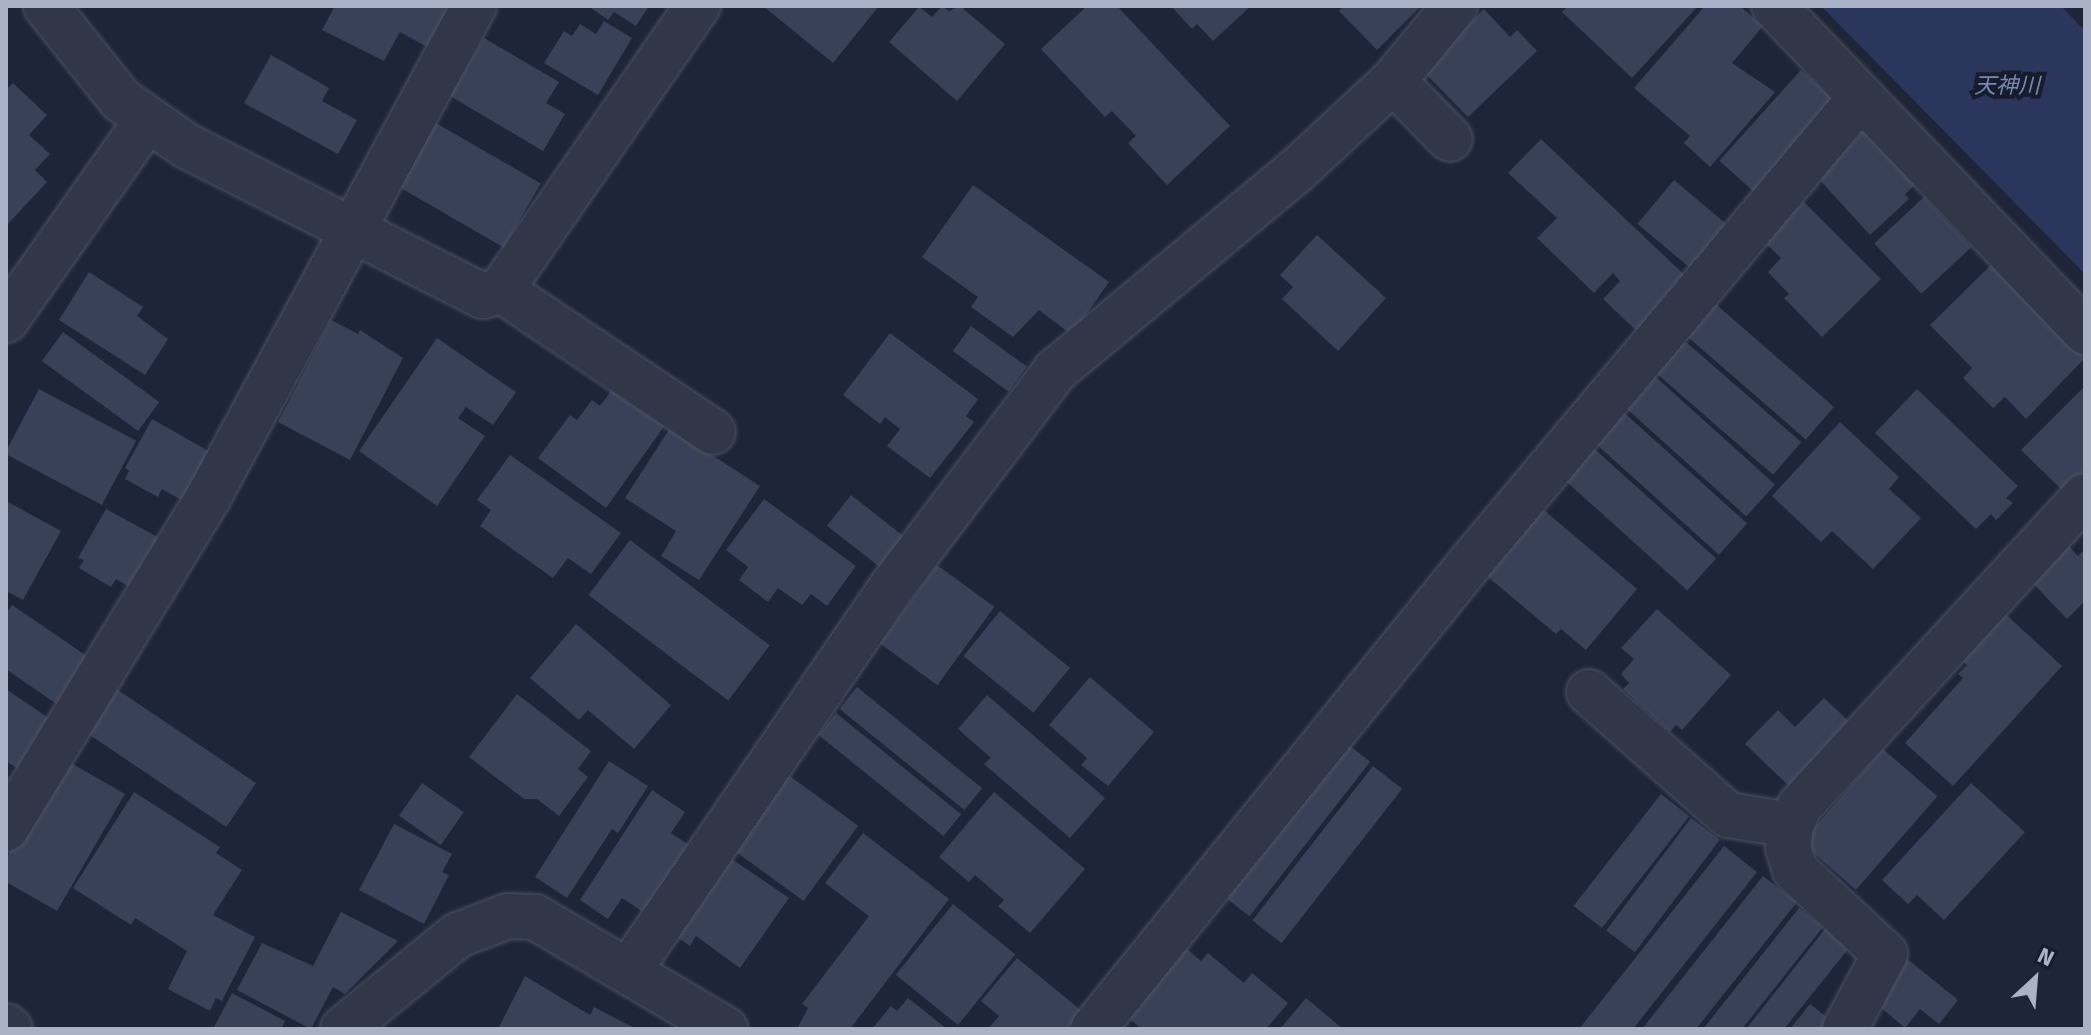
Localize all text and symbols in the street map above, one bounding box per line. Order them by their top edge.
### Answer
water label: 天神川 [1974,73,2040,99]
north arrow [1995,939,2075,1019]
text: N [2033,942,2058,972]

